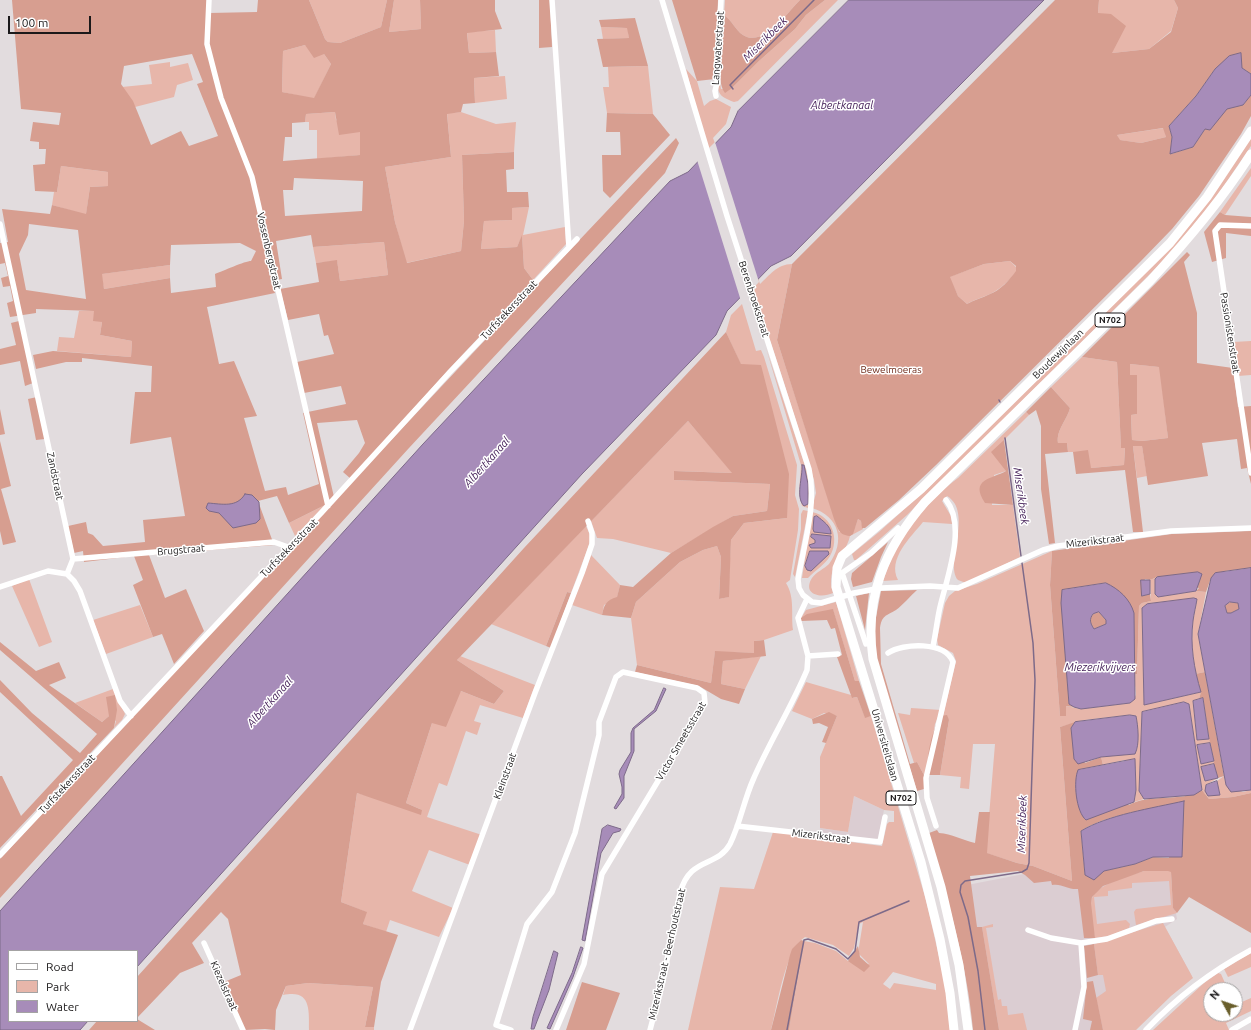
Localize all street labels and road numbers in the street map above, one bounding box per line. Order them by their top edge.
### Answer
street label: Langwaterstraat [709,11,727,85]
street label: Vossenbergstraat [254,211,284,291]
street label: Berenbroekstraat [736,259,772,339]
street label: Turfstekersstraat [478,278,540,342]
street label: Passionistenstraat [1218,292,1242,374]
road number: N702 [1095,313,1125,327]
street label: Boudewijnlaan [1030,327,1086,381]
street label: Zandstraat [44,451,66,501]
street label: Turfstekersstraat [258,516,320,580]
street label: Mizerikstraat [1065,531,1125,551]
street label: Brugstraat [157,542,205,558]
street label: Victor Smeetsstraat [654,699,708,783]
street label: Universiteitslaan [869,707,901,783]
street label: Kleinstraat [491,751,519,801]
street label: Turfstekersstraat [36,752,98,816]
road number: N702 [886,791,916,805]
street label: Mizerikstraat [791,826,851,846]
street label: Mizerikstraat - Beerhoutstraat [646,887,688,1021]
street label: Kiezelstraat [208,959,240,1013]

